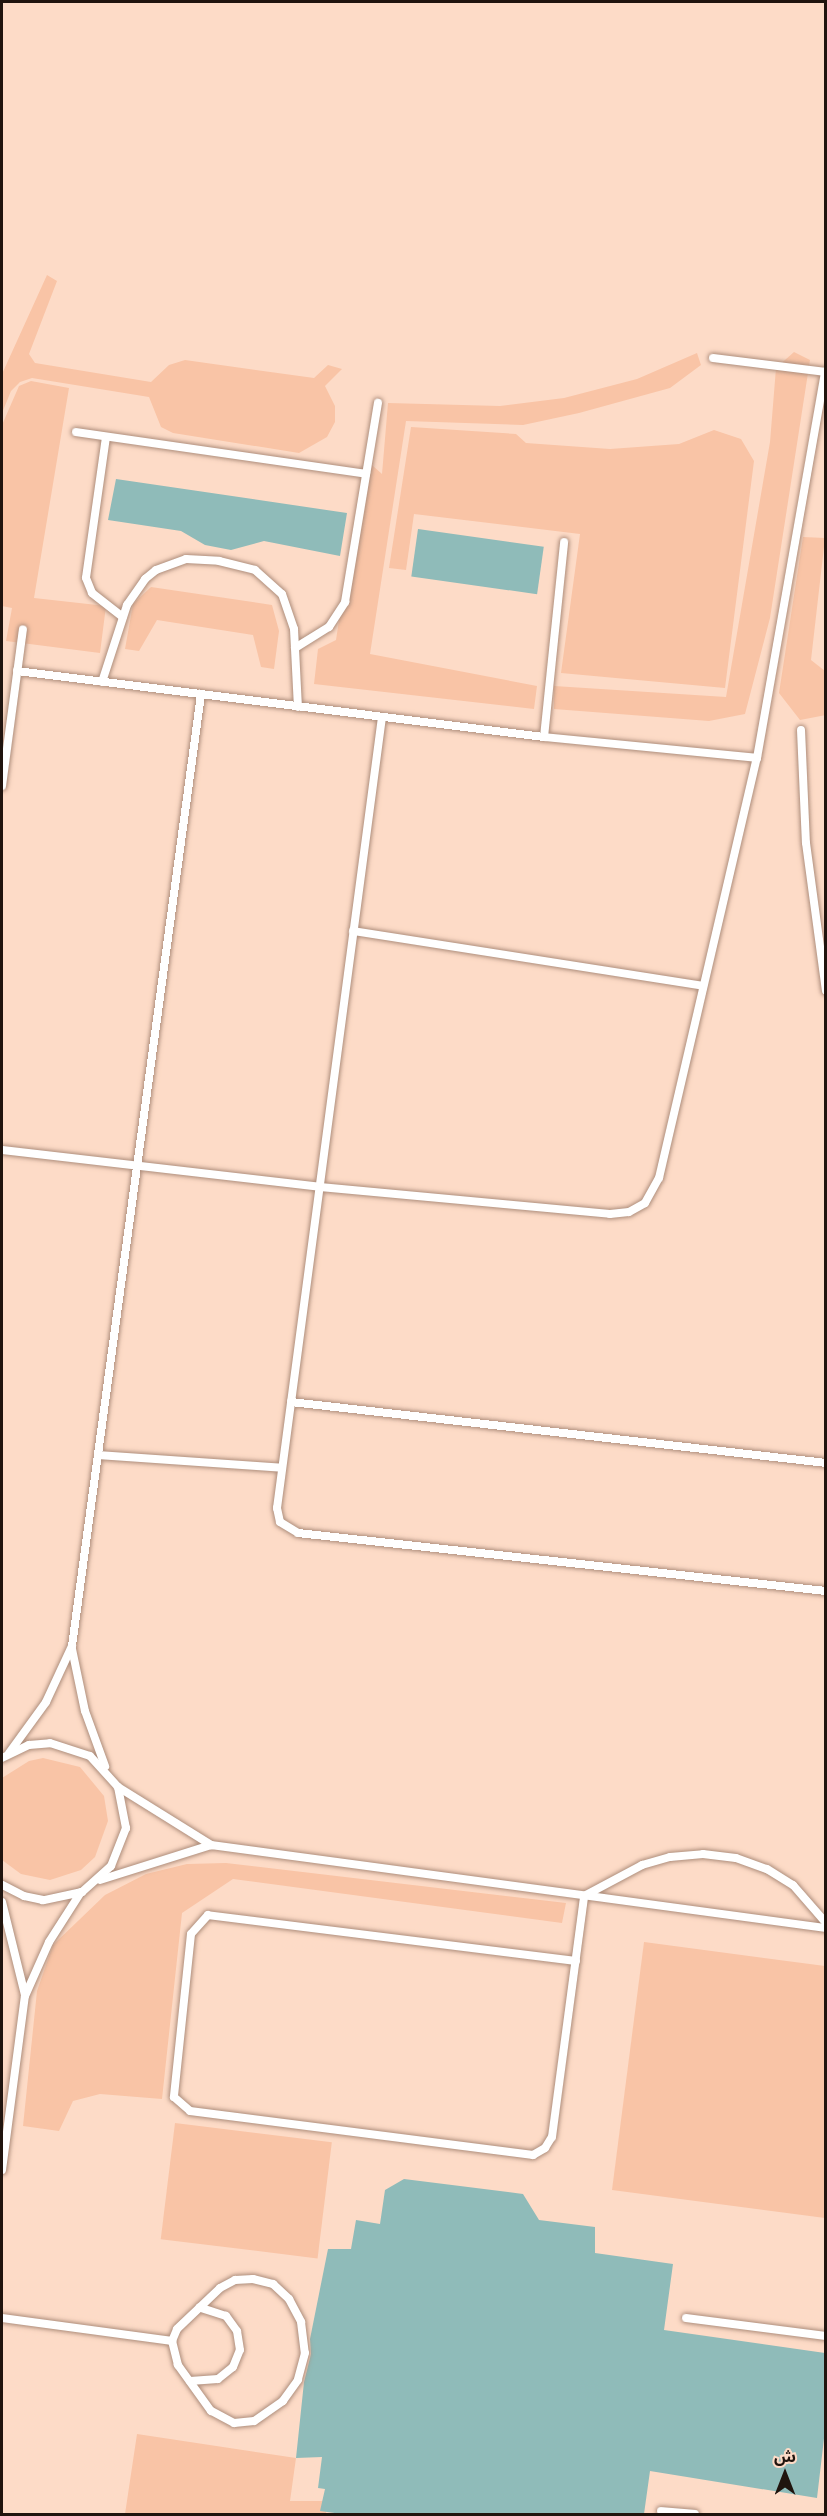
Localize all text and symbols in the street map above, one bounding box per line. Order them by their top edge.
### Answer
north arrow [755,2444,815,2504]
text: ش [774,2444,796,2468]

